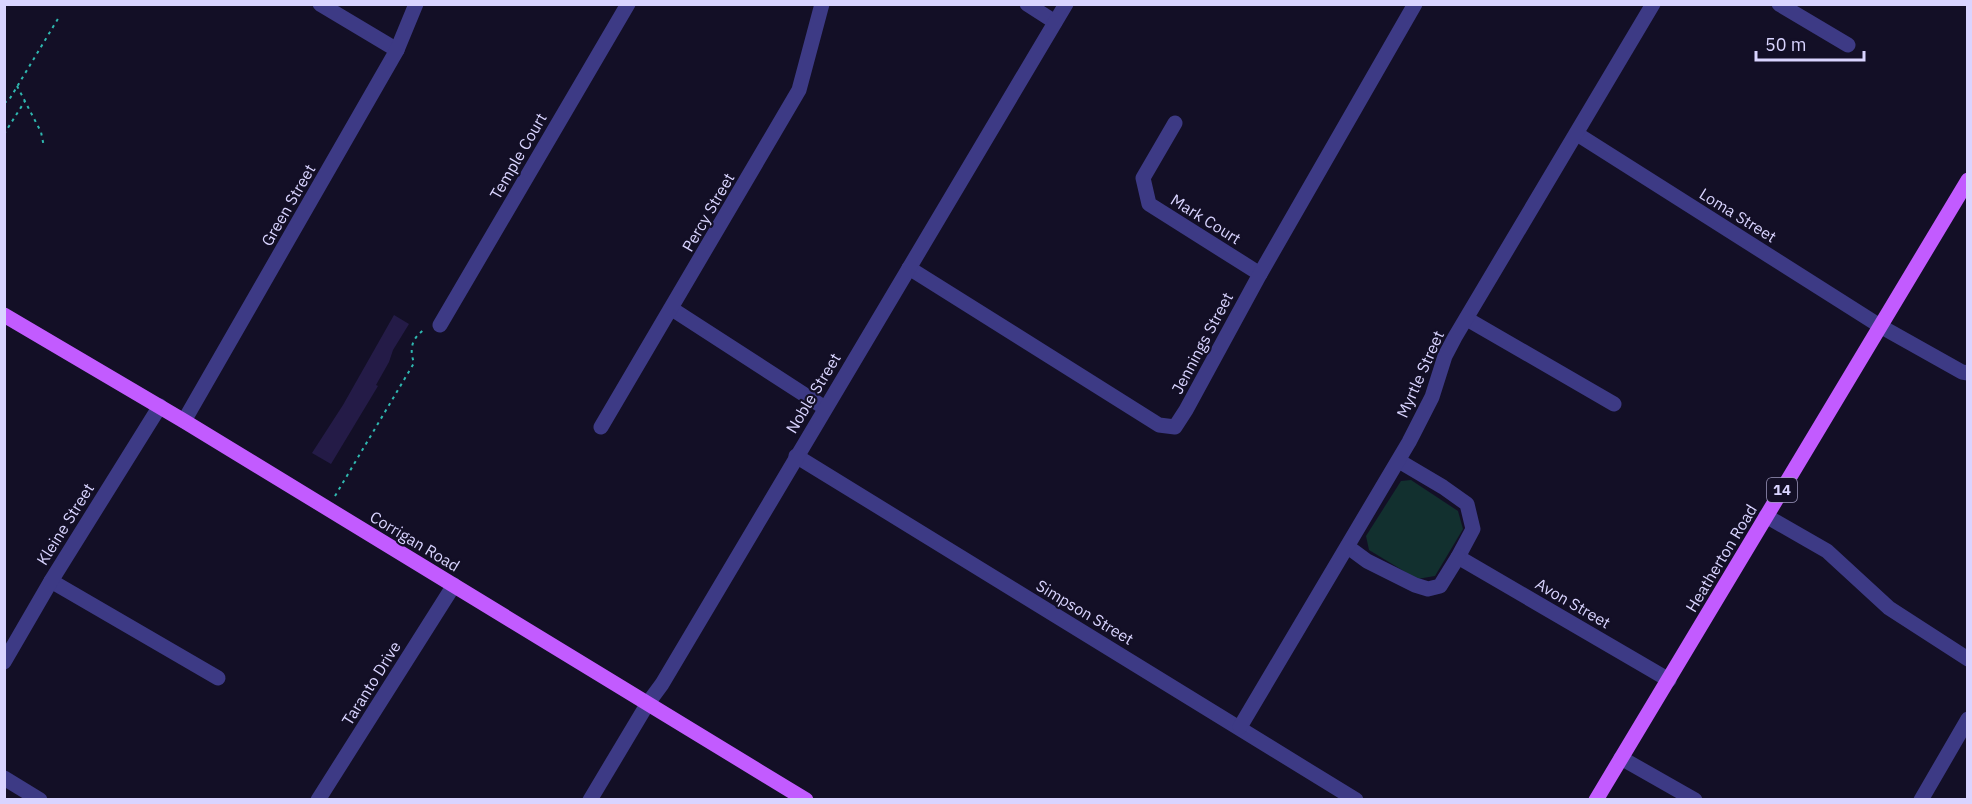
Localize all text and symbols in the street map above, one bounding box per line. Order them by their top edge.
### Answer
scale bar [1756,24,1864,62]
text: 50 m [1765,33,1807,56]
street label: Temple Court [485,109,551,203]
street label: Green Street [257,160,319,250]
street label: Percy Street [677,169,739,255]
street label: Loma Street [1696,183,1780,247]
street label: Mark Court [1167,190,1245,248]
street label: Jennings Street [1167,289,1237,397]
street label: Myrtle Street [1392,327,1448,421]
street label: Noble Street [781,349,845,437]
road number: 14 [1767,478,1797,502]
street label: Kleine Street [32,479,98,569]
street label: Heatherton Road [1681,500,1761,616]
street label: Corrigan Road [366,506,464,576]
street label: Avon Street [1532,573,1614,633]
street label: Simpson Street [1033,575,1137,649]
street label: Taranto Drive [337,637,405,729]

